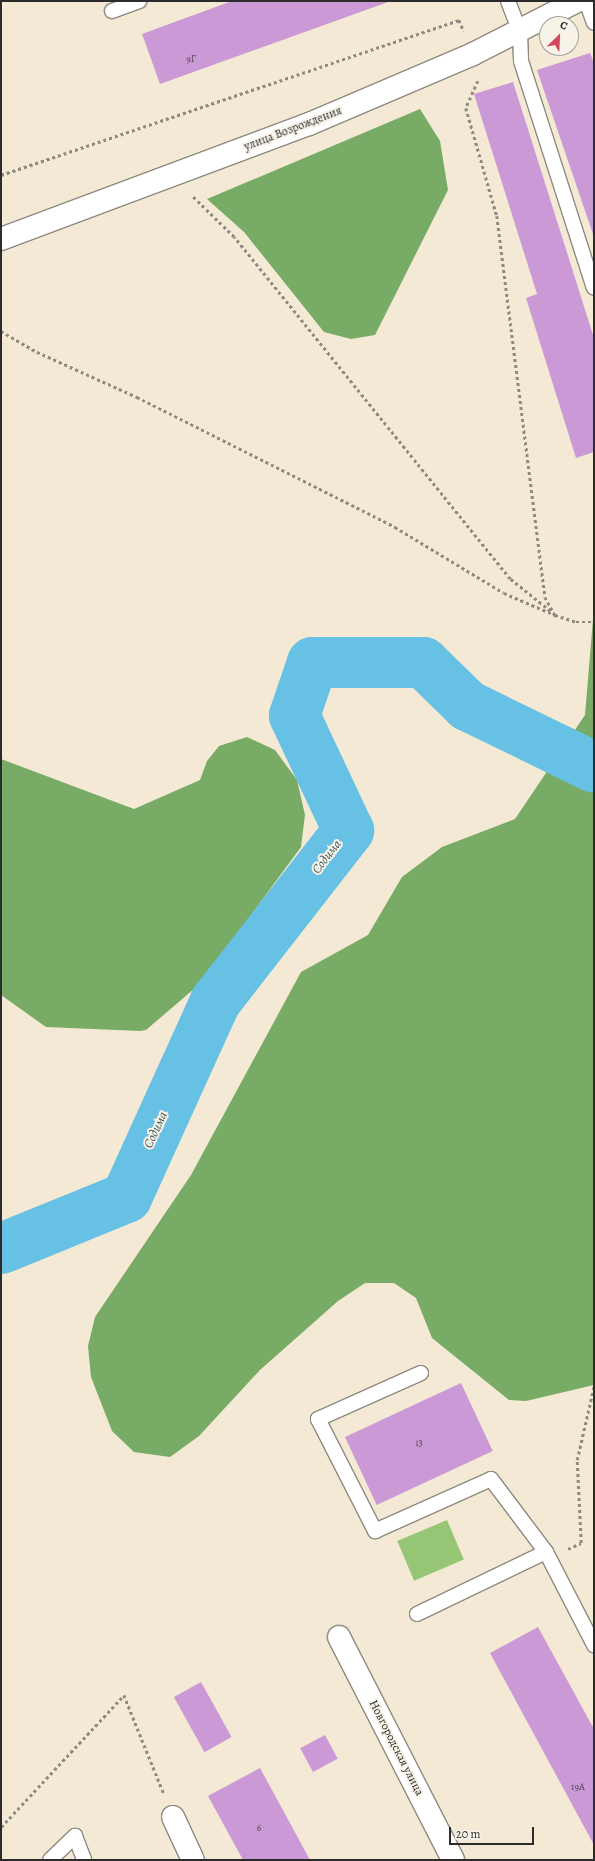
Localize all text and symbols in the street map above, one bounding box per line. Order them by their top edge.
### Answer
north arrow [539,16,579,56]
text: С [558,17,570,34]
house number: 9Г [186,53,196,65]
street label: улица Возрождения [242,104,344,154]
water label: Содима [309,837,345,877]
water label: Содима [141,1109,171,1151]
house number: 13 [415,1437,423,1449]
street label: Новгородская улица [366,1698,426,1798]
house number: 19А [571,1781,585,1793]
scale bar [451,1819,536,1845]
house number: 6 [257,1822,261,1834]
text: 20 m [456,1826,480,1842]

